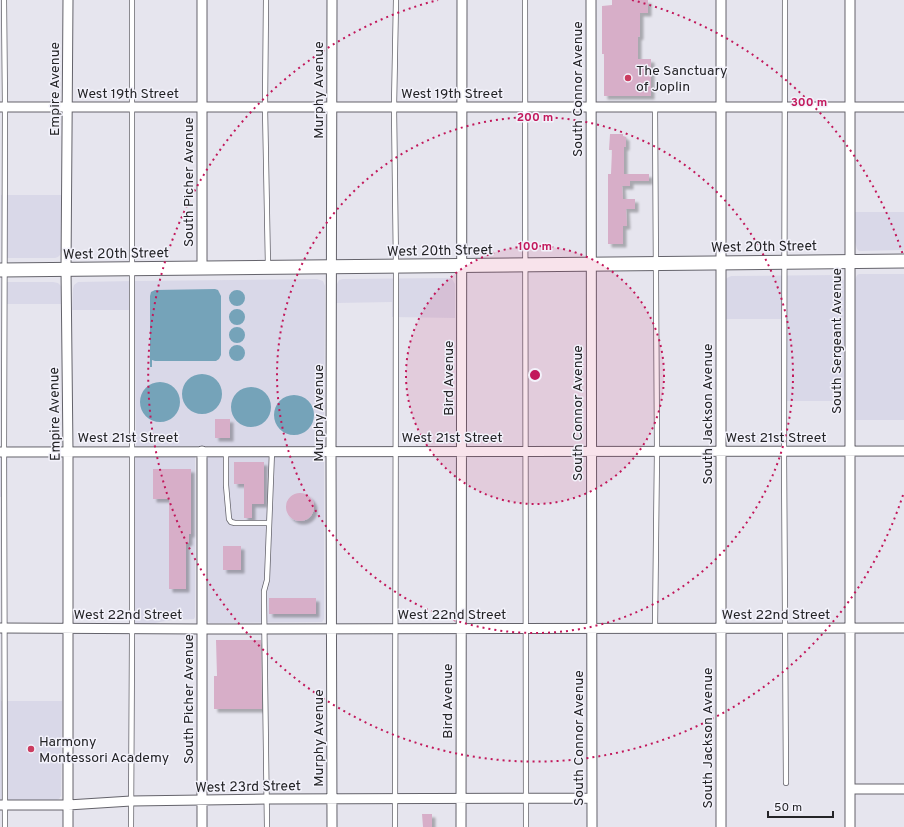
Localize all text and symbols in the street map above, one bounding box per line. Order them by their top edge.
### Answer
street label: South Connor Avenue [570,21,587,157]
street label: Murphy Avenue [311,41,328,139]
street label: Empire Avenue [47,42,64,136]
place label: The Sanctuary of Joplin [636,63,727,96]
marker: The Sanctuary of Joplin [623,73,633,83]
street label: West 19th Street [77,86,179,103]
street label: West 19th Street [401,86,503,103]
text: 300 m [791,95,827,111]
text: 200 m [517,110,553,126]
street label: South Picher Avenue [181,117,198,247]
street label: West 20th Street [711,238,817,257]
text: 100 m [518,239,552,255]
street label: West 20th Street [387,242,493,261]
street label: West 20th Street [63,245,169,264]
street label: South Sergeant Avenue [829,268,846,414]
street label: Bird Avenue [441,340,458,416]
street label: South Jackson Avenue [700,344,717,484]
street label: South Connor Avenue [570,345,587,481]
street label: Murphy Avenue [311,364,328,462]
street label: Empire Avenue [46,367,65,461]
centre of rings [528,368,542,382]
street label: West 21st Street [78,430,178,447]
street label: West 21st Street [402,430,502,447]
street label: West 21st Street [726,430,826,447]
street label: West 22nd Street [74,607,182,624]
street label: West 22nd Street [398,607,506,624]
street label: West 22nd Street [722,607,830,624]
street label: South Picher Avenue [181,634,198,764]
street label: Bird Avenue [440,663,457,739]
street label: South Jackson Avenue [700,668,717,808]
street label: South Connor Avenue [571,670,588,806]
street label: Murphy Avenue [311,689,328,787]
place label: Harmony Montessori Academy [39,734,169,767]
marker: Harmony Montessori Academy [26,744,36,754]
street label: West 23rd Street [195,778,301,797]
scale bar [768,793,833,819]
text: 50 m [774,800,802,816]

